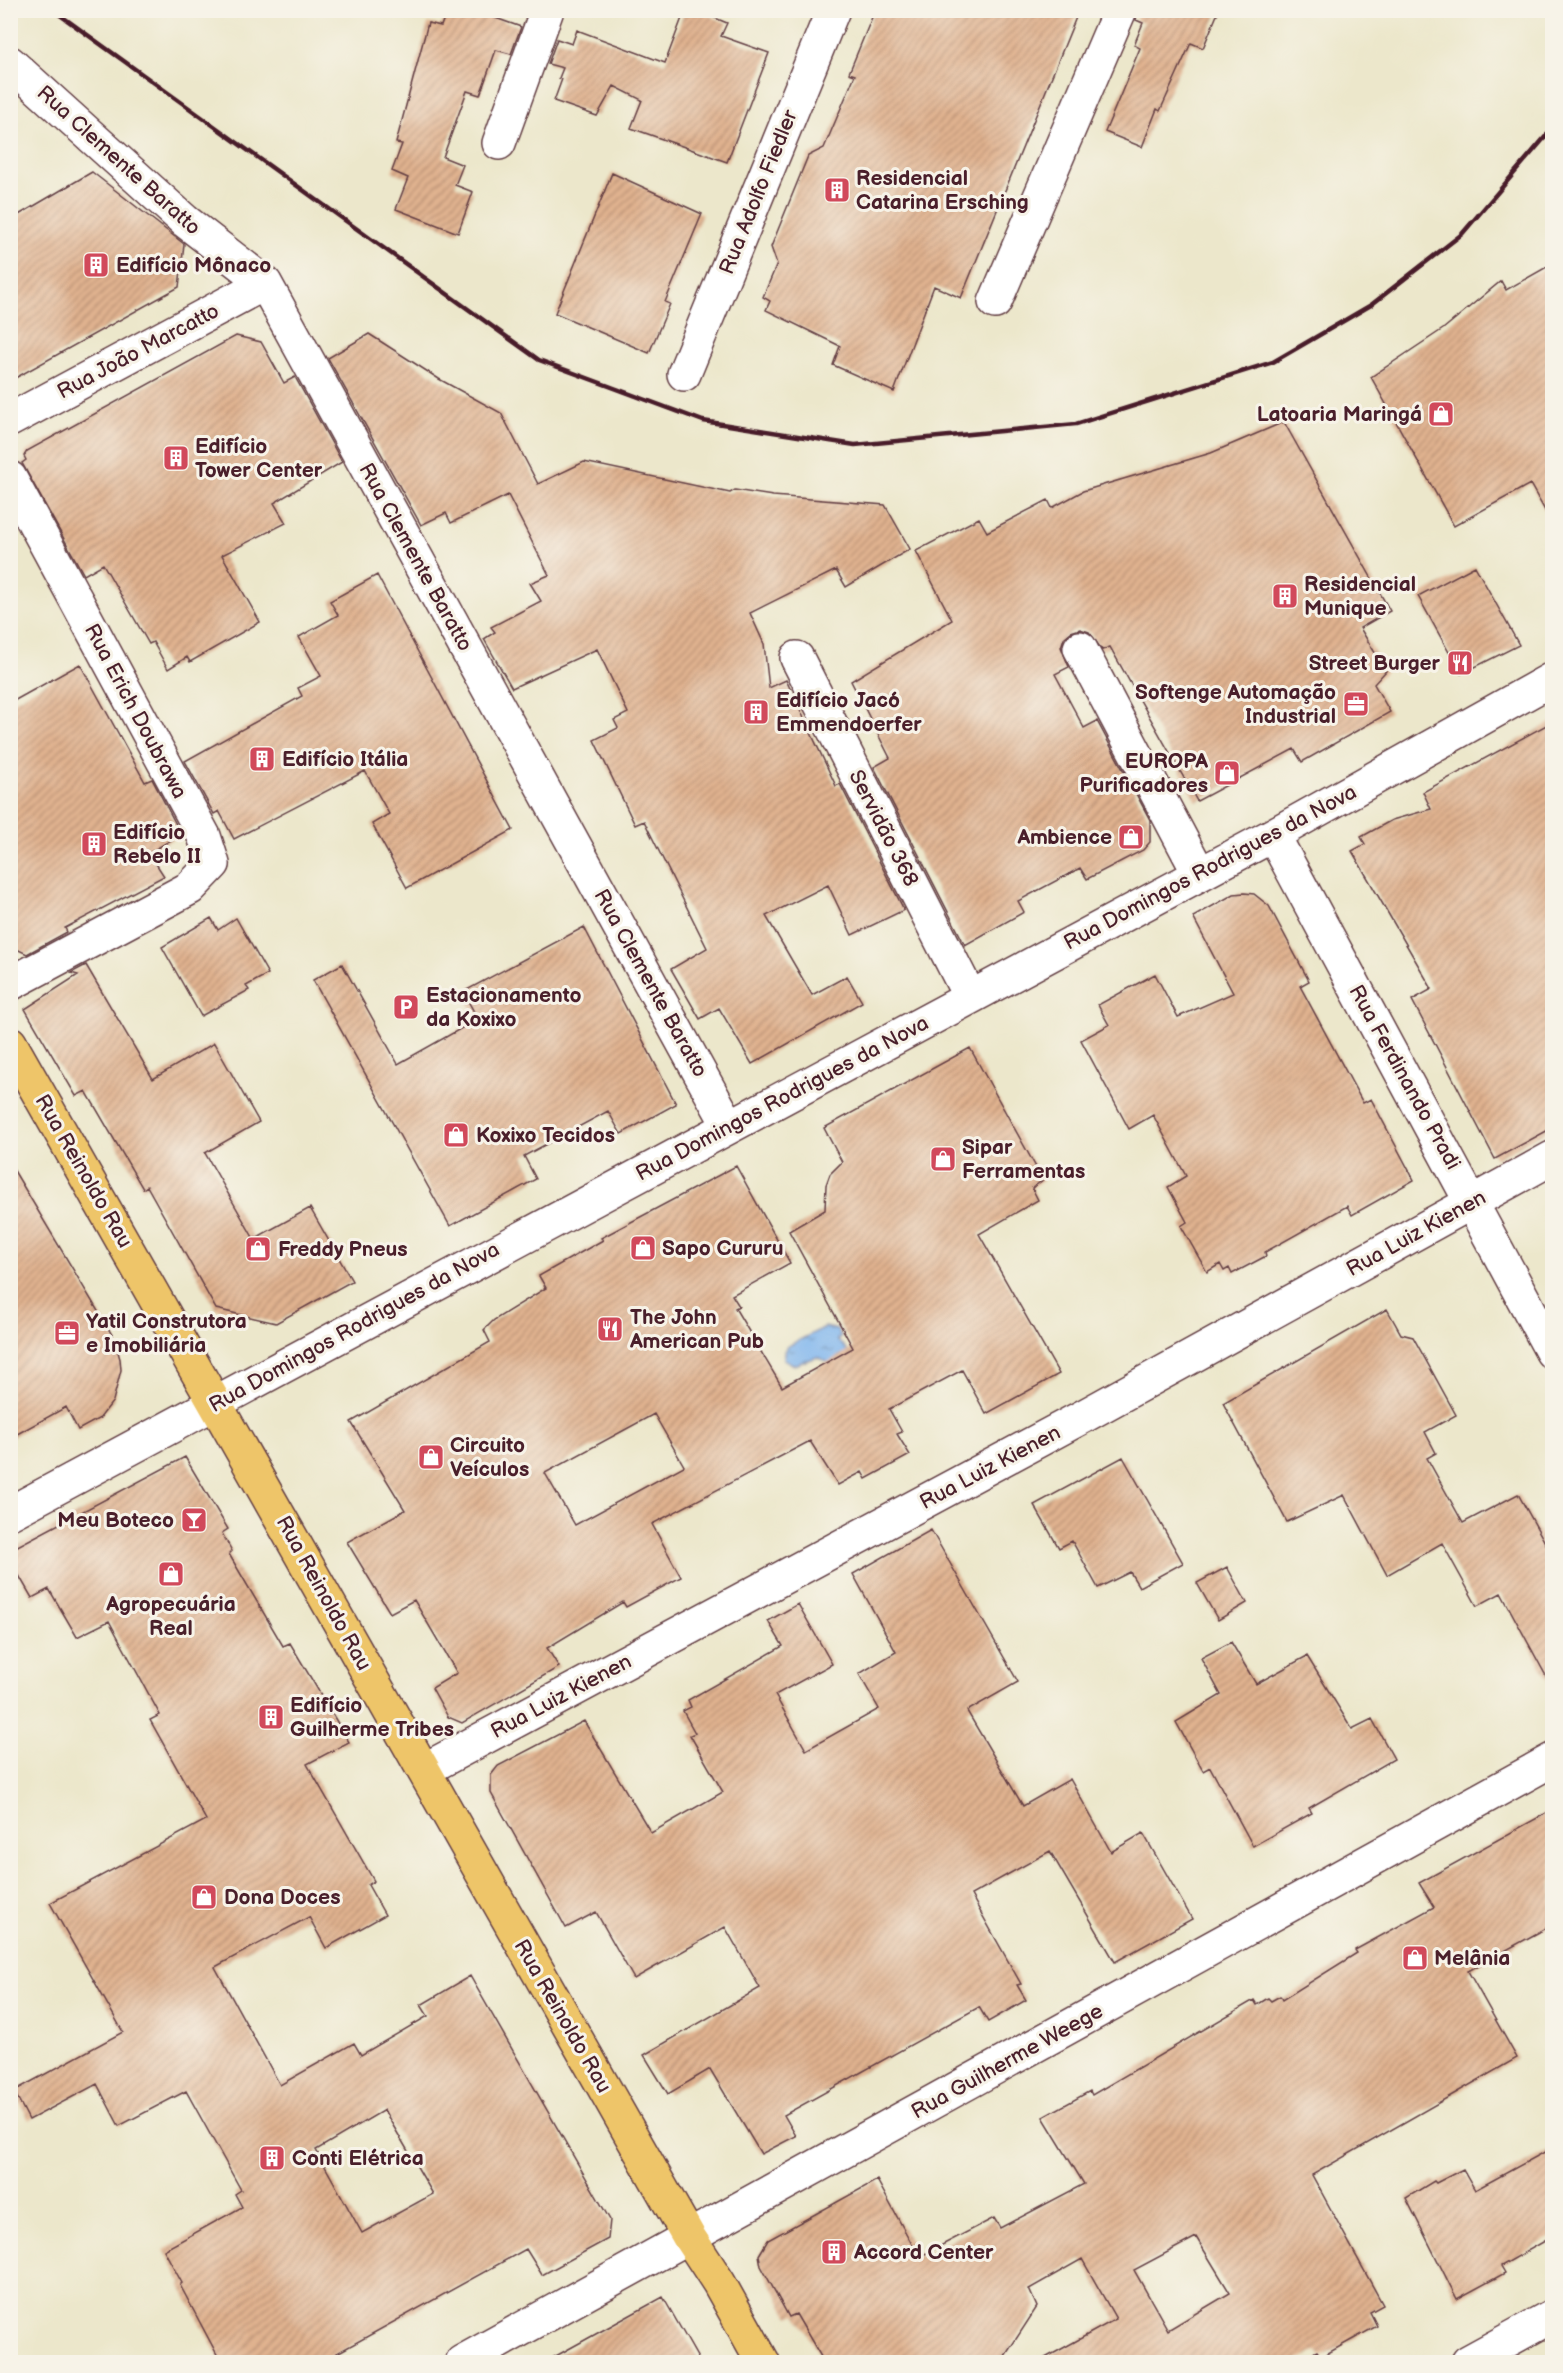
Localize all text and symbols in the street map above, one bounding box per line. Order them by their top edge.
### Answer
street label: Rua Clemente Baratto [32,80,206,240]
street label: Rua Adolfo Fiedler [714,106,803,278]
place label: Residencial Catarina Ersching [856,166,1029,215]
building icon: Residencial Catarina Ersching [822,175,852,205]
building icon: Edifício Mônaco [81,250,111,280]
place label: Edifício Mônaco [116,253,271,278]
street label: Rua João Marcatto [53,298,223,405]
shop icon: Latoaria Maringá [1426,399,1456,429]
place label: Latoaria Maringá [1257,402,1422,427]
place label: Edifício Tower Center [195,434,323,483]
building icon: Edifício Tower Center [161,443,191,473]
street label: Rua Clemente Baratto [353,459,478,656]
place label: Residencial Munique [1304,572,1416,621]
building icon: Residencial Munique [1270,581,1300,611]
street label: Rua Erich Doubrawa [79,620,192,803]
restaurant icon: Street Burger [1445,648,1475,678]
place label: Street Burger [1309,651,1441,676]
place label: Softenge Automação Industrial [1135,680,1336,729]
place label: Edifício Jacó Emmendoerfer [776,688,922,737]
office icon: Softenge Automação Industrial [1341,689,1371,719]
building icon: Edifício Jacó Emmendoerfer [741,697,771,727]
building icon: Edifício Itália [247,744,277,774]
place label: Edifício Itália [282,747,408,772]
place label: EUROPA Purificadores [1079,749,1208,798]
shop icon: EUROPA Purificadores [1212,758,1242,788]
street label: Servidão 368 [844,766,924,891]
street label: Rua Domingos Rodrigues da Nova [1060,779,1361,955]
place label: Edifício Rebelo II [113,820,201,869]
shop icon: Ambience [1116,822,1146,852]
place label: Ambience [1016,825,1112,850]
building icon: Edifício Rebelo II [79,829,109,859]
street label: Rua Clemente Baratto [588,885,713,1082]
street label: Rua Ferdinando Pradi [1343,981,1466,1174]
place label: Estacionamento da Koxixo [426,983,582,1032]
parking icon: Estacionamento da Koxixo [391,992,421,1022]
street label: Rua Domingos Rodrigues da Nova [632,1010,933,1186]
street label: Rua Reinoldo Rau [30,1090,138,1252]
shop icon: Koxixo Tecidos [441,1120,471,1150]
place label: Koxixo Tecidos [476,1123,615,1148]
place label: Sipar Ferramentas [962,1135,1085,1184]
shop icon: Sipar Ferramentas [928,1144,958,1174]
street label: Rua Luiz Kienen [1342,1185,1490,1282]
shop icon: Sapo Cururu [628,1233,658,1263]
shop icon: Freddy Pneus [243,1234,273,1264]
place label: Sapo Cururu [662,1236,784,1261]
street label: Rua Domingos Rodrigues da Nova [205,1237,504,1418]
place label: Freddy Pneus [278,1237,408,1262]
place label: The John American Pub [629,1305,764,1354]
place label: Yatil Construtora e Imobiliária [86,1309,247,1358]
restaurant icon: The John American Pub [595,1314,625,1344]
office icon: Yatil Construtora e Imobiliária [52,1318,82,1348]
street label: Rua Luiz Kienen [916,1420,1065,1515]
place label: Circuito Veículos [450,1433,529,1482]
shop icon: Circuito Veículos [416,1442,446,1472]
bar icon: Meu Boteco [179,1505,209,1535]
place label: Meu Boteco [57,1508,174,1533]
street label: Rua Reinoldo Rau [271,1512,376,1675]
shop icon: Agropecuária Real [156,1559,186,1589]
place label: Agropecuária Real [105,1592,236,1641]
street label: Rua Luiz Kienen [487,1649,636,1744]
place label: Edifício Guilherme Tribes [290,1693,454,1742]
building icon: Edifício Guilherme Tribes [256,1702,286,1732]
shop icon: Dona Doces [189,1882,219,1912]
place label: Dona Doces [224,1885,341,1910]
street label: Rua Reinoldo Rau [509,1935,617,2097]
shop icon: Melânia [1400,1943,1430,1973]
place label: Melânia [1434,1946,1510,1971]
street label: Rua Guilherme Weege [907,1998,1107,2124]
building icon: Conti Elétrica [257,2143,287,2173]
place label: Conti Elétrica [292,2146,424,2171]
building icon: Accord Center [819,2237,849,2267]
place label: Accord Center [853,2240,994,2265]

